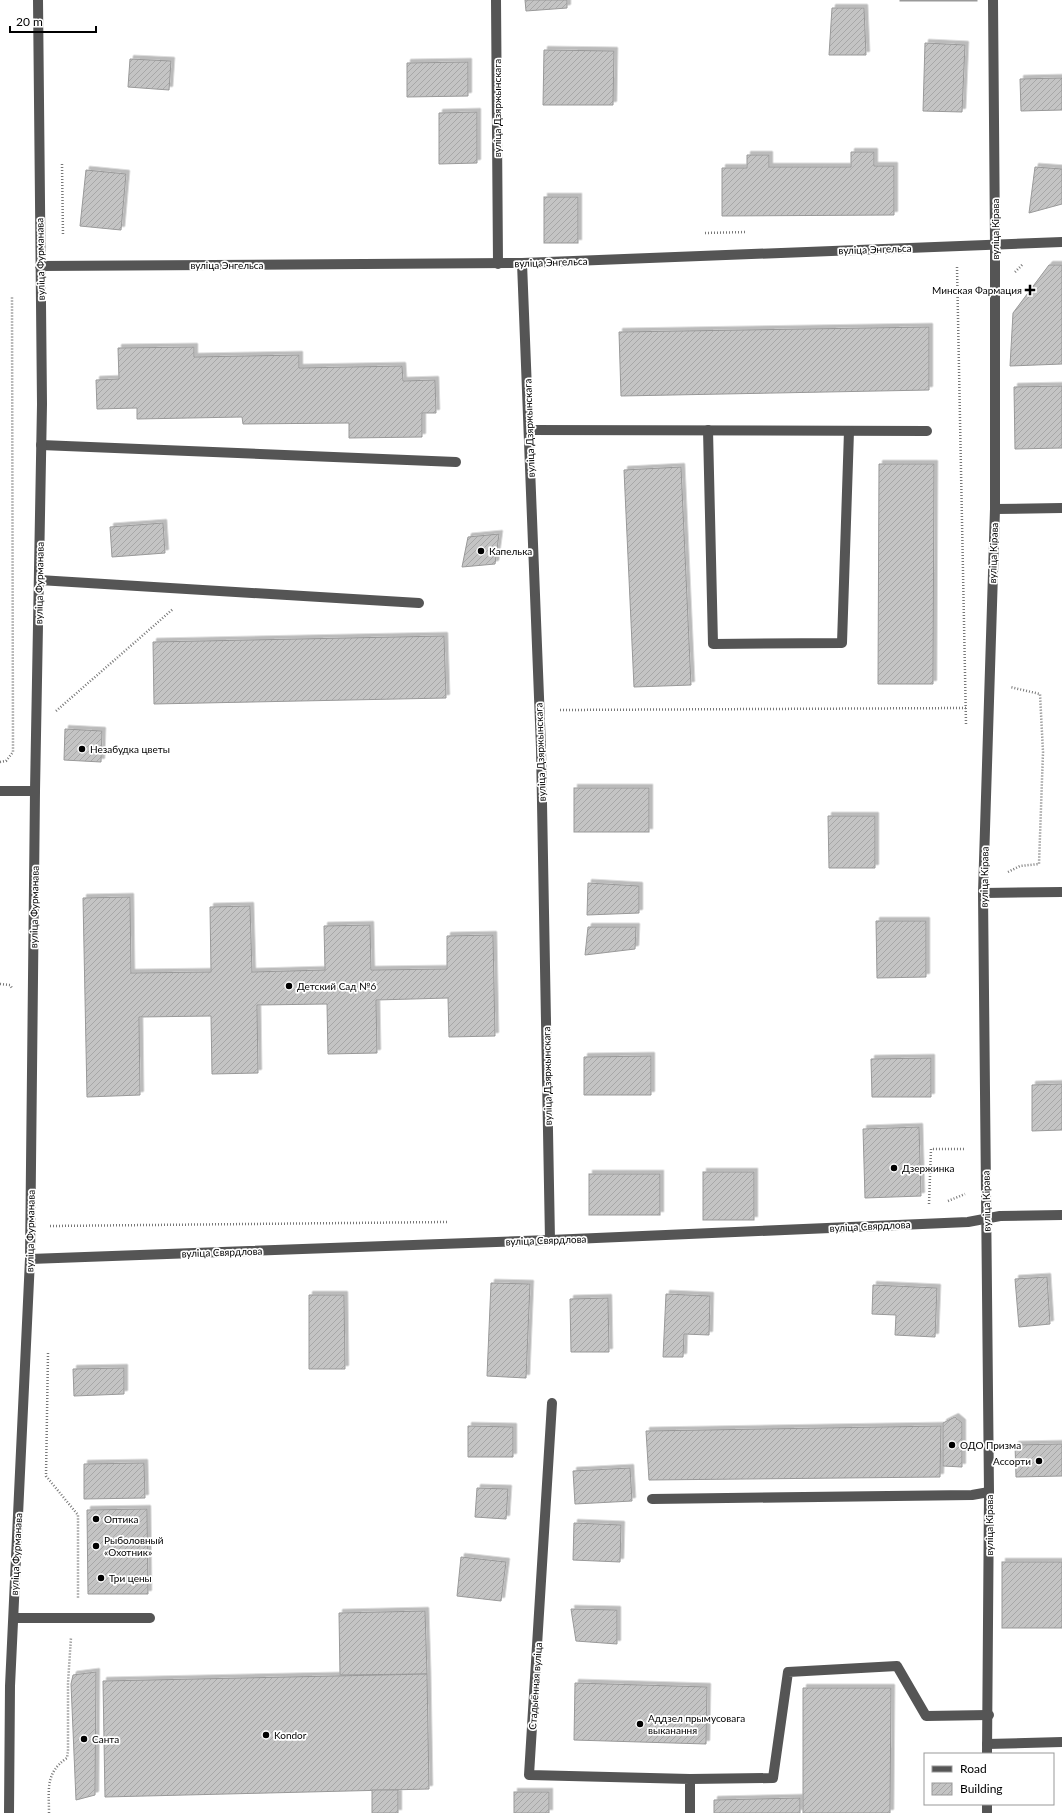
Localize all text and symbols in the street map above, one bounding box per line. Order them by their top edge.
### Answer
scale bar [10,8,96,34]
text: 20 m [16,14,43,29]
street label: вуліца Дзяржынскага [491,59,503,157]
street label: вуліца Кірава [989,199,1001,259]
street label: вуліца Фурманава [33,218,47,300]
street label: вуліца Энгельса [838,242,912,256]
street label: вуліца Энгельса [514,255,588,269]
street label: вуліца Энгельса [190,259,264,271]
place label: Минская Фармация [932,284,1022,296]
marker: Минская Фармация [1025,285,1035,295]
street label: вуліца Дзяржынскага [521,378,537,478]
street label: вуліца Кірава [986,522,1000,584]
street label: вуліца Фурманава [32,542,46,624]
place label: Капелька [489,545,532,557]
marker: Капелька [476,546,486,556]
street label: вуліца Дзяржынскага [532,702,548,802]
place label: Незабудка цветы [90,743,170,755]
marker: Незабудка цветы [77,744,87,754]
street label: вуліца Кірава [977,846,991,908]
street label: вуліца Фурманава [27,866,41,948]
place label: Детский Сад №6 [297,980,377,992]
marker: Детский Сад №6 [284,981,294,991]
street label: вуліца Дзяржынскага [540,1027,554,1125]
place label: Дзержинка [902,1162,954,1174]
marker: Дзержинка [889,1163,899,1173]
street label: вуліца Кірава [979,1170,993,1232]
street label: вуліца Фурманава [23,1190,37,1272]
street label: вуліца Свярдлова [829,1218,911,1234]
street label: вуліца Свярдлова [505,1233,587,1247]
street label: вуліца Свярдлова [181,1245,263,1259]
place label: ОДО Призма [960,1439,1021,1451]
marker: ОДО Призма [947,1440,957,1450]
place label: Ассорти [993,1455,1031,1467]
marker: Ассорти [1034,1456,1044,1466]
street label: вуліца Кірава [983,1495,995,1555]
street label: вуліца Фурманава [8,1512,24,1596]
place label: Оптика [104,1513,139,1525]
marker: Оптика [91,1514,101,1524]
place label: Рыболовный «Охотник» [104,1534,164,1558]
marker: Рыболовный «Охотник» [91,1541,101,1551]
place label: Три цены [109,1572,152,1584]
marker: Три цены [96,1573,106,1583]
street label: Стадыённая вуліца [526,1642,544,1730]
place label: Аддзел прымусовага выканання [648,1712,745,1736]
marker: Аддзел прымусовага выканання [635,1719,645,1729]
place label: Kondor [274,1729,307,1741]
marker: Kondor [261,1730,271,1740]
place label: Санта [92,1733,119,1745]
marker: Санта [79,1734,89,1744]
legend [924,1753,1054,1805]
text: Road [960,1761,987,1776]
text: Building [960,1781,1003,1796]

